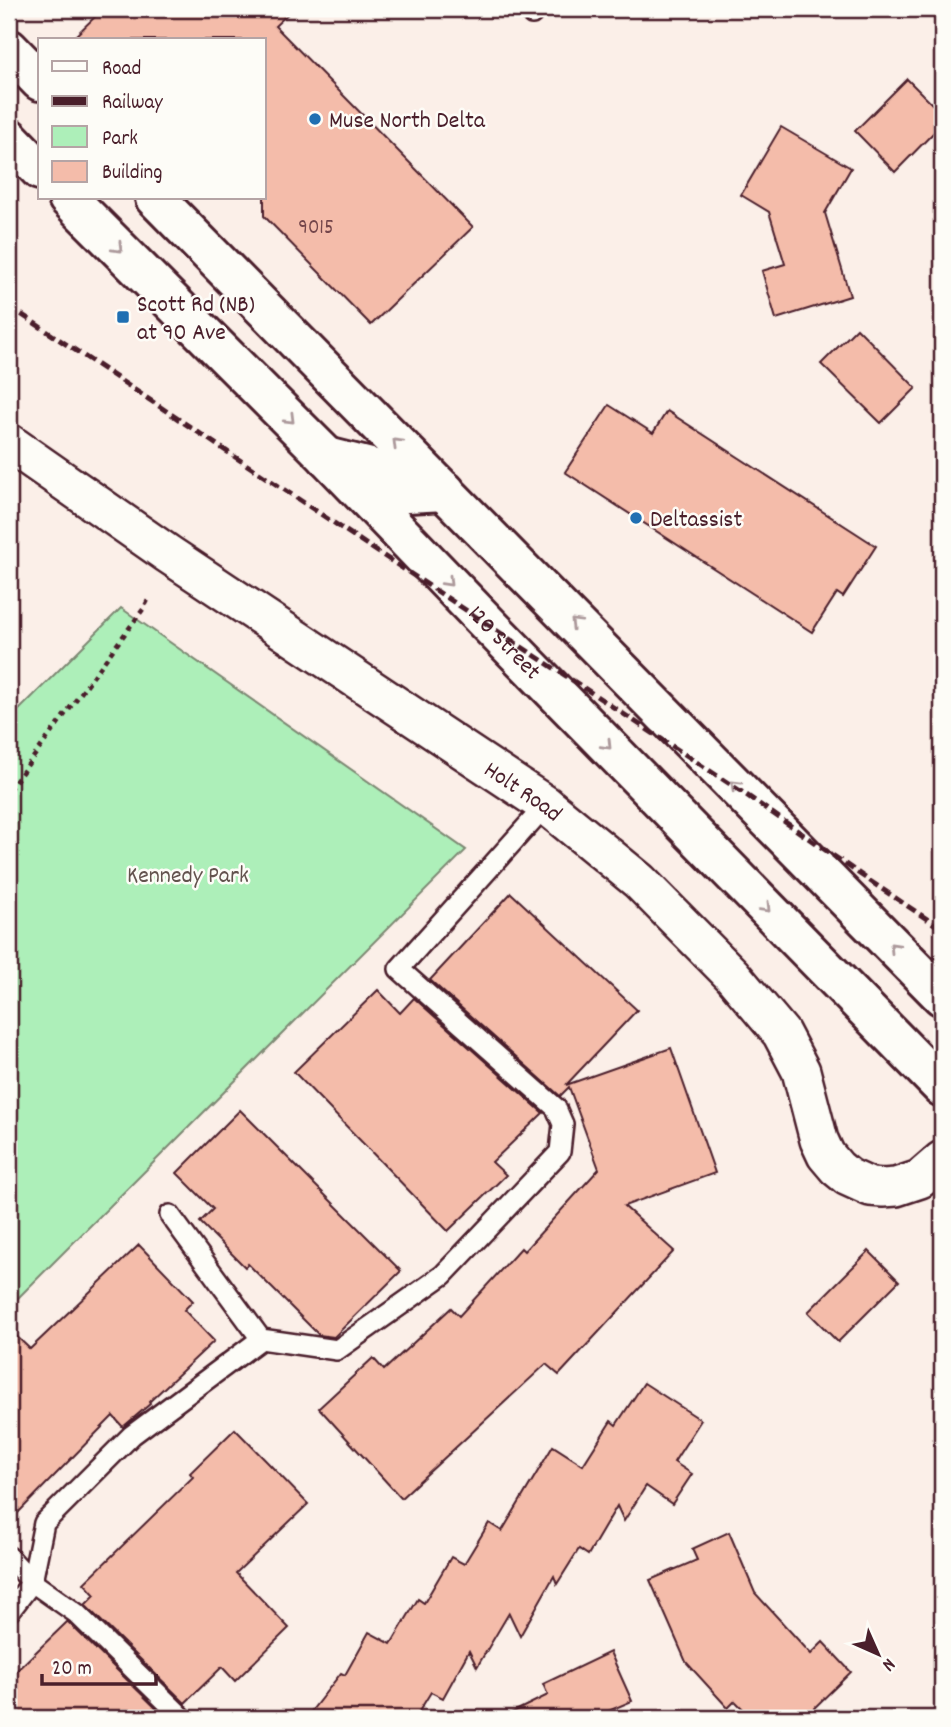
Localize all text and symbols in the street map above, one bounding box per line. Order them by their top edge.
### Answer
legend [38,38,266,200]
text: Road [102,55,141,85]
text: Railway [102,89,163,119]
place label: Muse North Delta [329,105,486,139]
marker: Muse North Delta [307,111,323,127]
text: Park [102,125,138,155]
text: Building [102,159,162,189]
house number: 9015 [298,214,334,244]
one-way arrow [110,239,123,252]
place label: Scott Rd (NB) at 90 Ave [137,289,255,351]
marker: Scott Rd (NB) at 90 Ave [115,309,131,325]
one-way arrow [281,411,294,424]
one-way arrow [393,438,406,451]
place label: Deltassist [650,504,742,538]
marker: Deltassist [628,510,644,526]
one-way arrow [439,574,452,587]
street label: 120 Street [459,599,548,689]
one-way arrow [571,619,583,631]
one-way arrow [598,737,611,750]
street label: Holt Road [476,754,568,831]
one-way arrow [730,780,743,793]
park label: Kennedy Park [127,860,249,894]
one-way arrow [758,899,771,912]
one-way arrow [890,942,903,955]
north arrow [842,1618,912,1688]
scale bar [42,1643,156,1687]
text: N [875,1651,900,1676]
text: 20 m [52,1655,92,1685]

